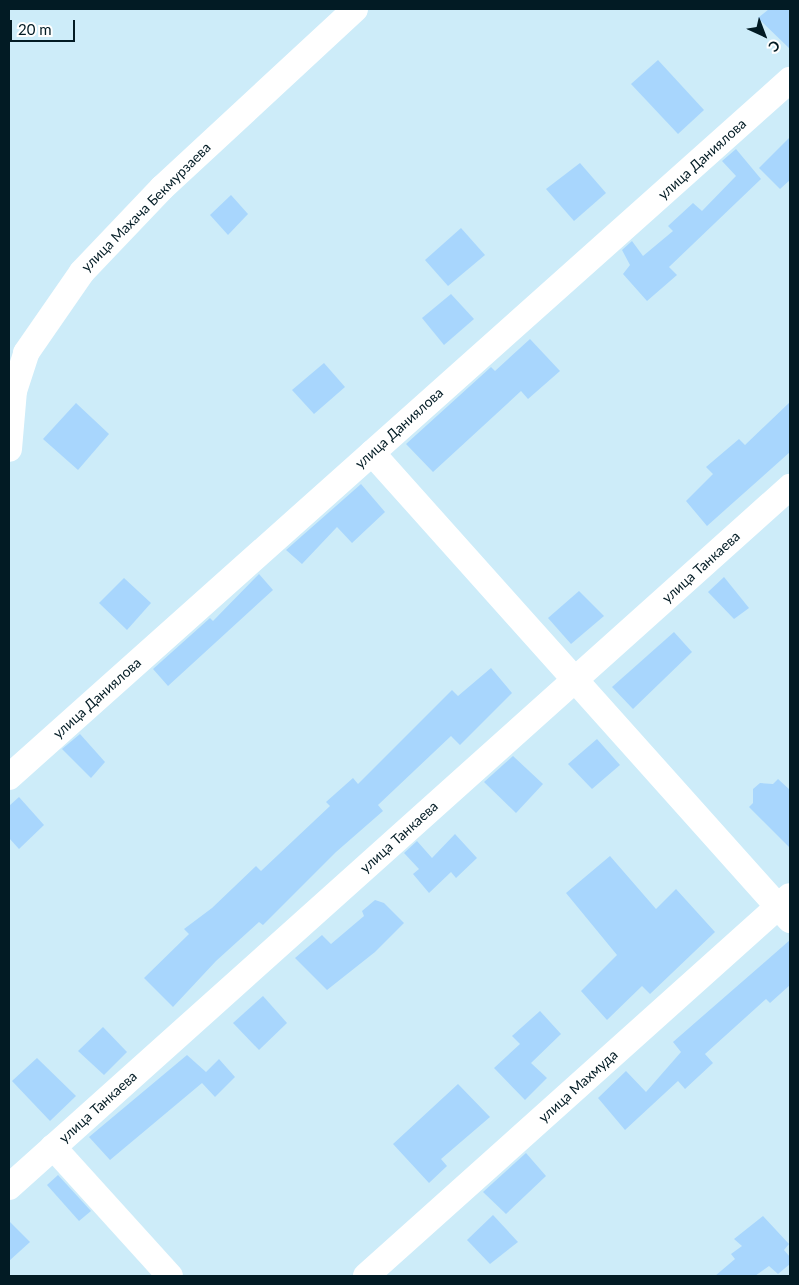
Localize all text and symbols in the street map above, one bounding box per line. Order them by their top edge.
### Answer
scale bar [12,10,78,42]
north arrow [739,10,789,60]
text: 20 m [18,20,52,38]
text: С [765,37,784,56]
street label: улица Даниялова [655,115,749,203]
street label: улица Махача Бекмурзаева [78,139,214,275]
street label: улица Даниялова [352,384,446,472]
street label: улица Танкаева [659,528,743,606]
street label: улица Даниялова [50,654,144,742]
street label: улица Танкаева [357,798,441,876]
street label: улица Махмуда [535,1046,621,1126]
street label: улица Танкаева [56,1068,140,1146]

